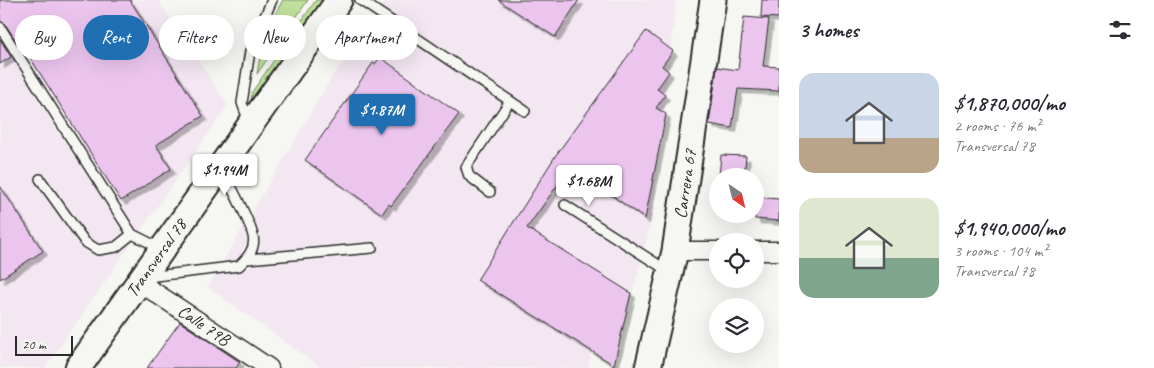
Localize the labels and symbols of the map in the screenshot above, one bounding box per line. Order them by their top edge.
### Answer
pin: $1.87M [341,94,423,136]
street label: Carrera 67 [669,147,701,220]
pin: $1.94M [184,154,266,196]
pin: $1.68M [548,164,630,207]
north arrow [709,168,764,222]
street label: Transversal 78 [121,213,192,301]
street label: Calle 79B [174,300,236,351]
scale bar [15,333,72,356]

